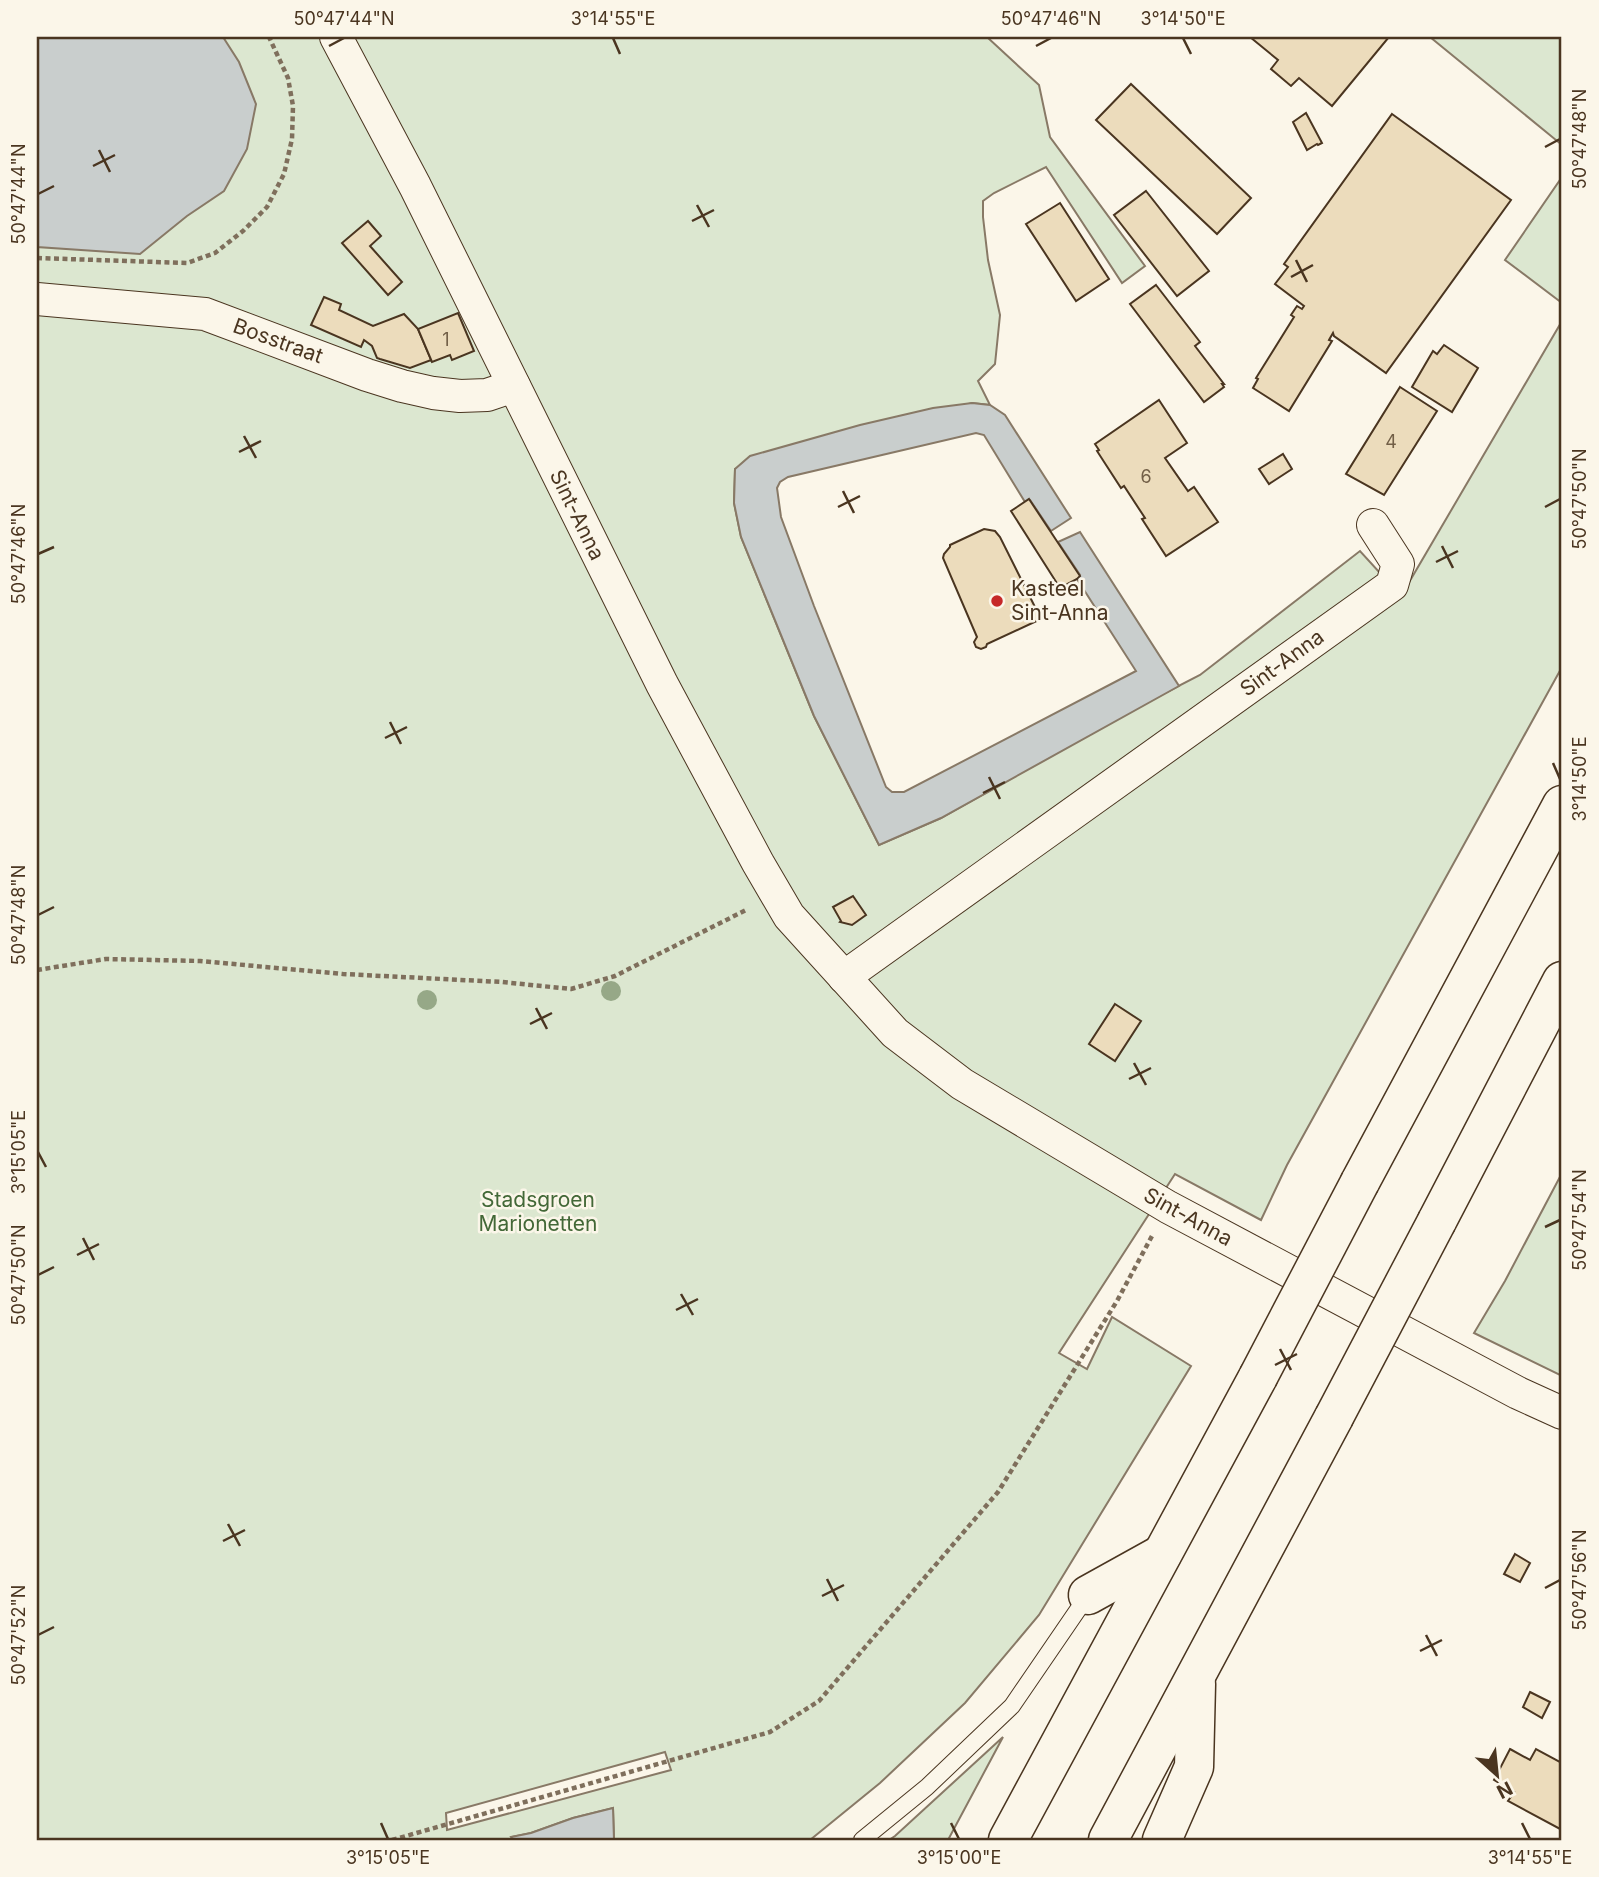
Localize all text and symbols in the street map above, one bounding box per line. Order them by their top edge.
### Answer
text: 50°47'44"N [294,8,394,29]
text: 3°14'55"E [571,8,655,29]
text: 50°47'46"N [1001,8,1101,29]
text: 3°14'50"E [1141,8,1225,29]
text: 50°47'48"N [1569,89,1590,189]
text: 50°47'44"N [8,144,29,244]
street label: Bosstraat [230,313,327,368]
house number: 1 [442,329,450,350]
house number: 4 [1385,431,1397,452]
text: 50°47'50"N [1569,448,1590,550]
street label: Sint-Anna [545,465,610,564]
house number: 6 [1140,466,1152,487]
text: 50°47'46"N [8,504,29,604]
place label: Kasteel Sint-Anna [1011,576,1108,625]
marker: Kasteel Sint-Anna [989,593,1005,609]
street label: Sint-Anna [1235,624,1328,701]
text: 3°14'50"E [1569,737,1590,821]
text: 50°47'48"N [8,865,29,965]
text: 3°15'05"E [8,1110,29,1194]
text: 50°47'54"N [1569,1169,1590,1271]
street label: Sint-Anna [1140,1182,1237,1251]
park label: Stadsgroen Marionetten [479,1187,598,1236]
text: 50°47'50"N [8,1224,29,1326]
text: 50°47'56"N [1569,1530,1590,1630]
text: 50°47'52"N [8,1585,29,1685]
north arrow [1462,1741,1532,1811]
text: N [1493,1776,1516,1803]
text: 3°15'05"E [346,1847,430,1868]
text: 3°15'00"E [917,1847,1001,1868]
text: 3°14'55"E [1488,1847,1572,1868]

